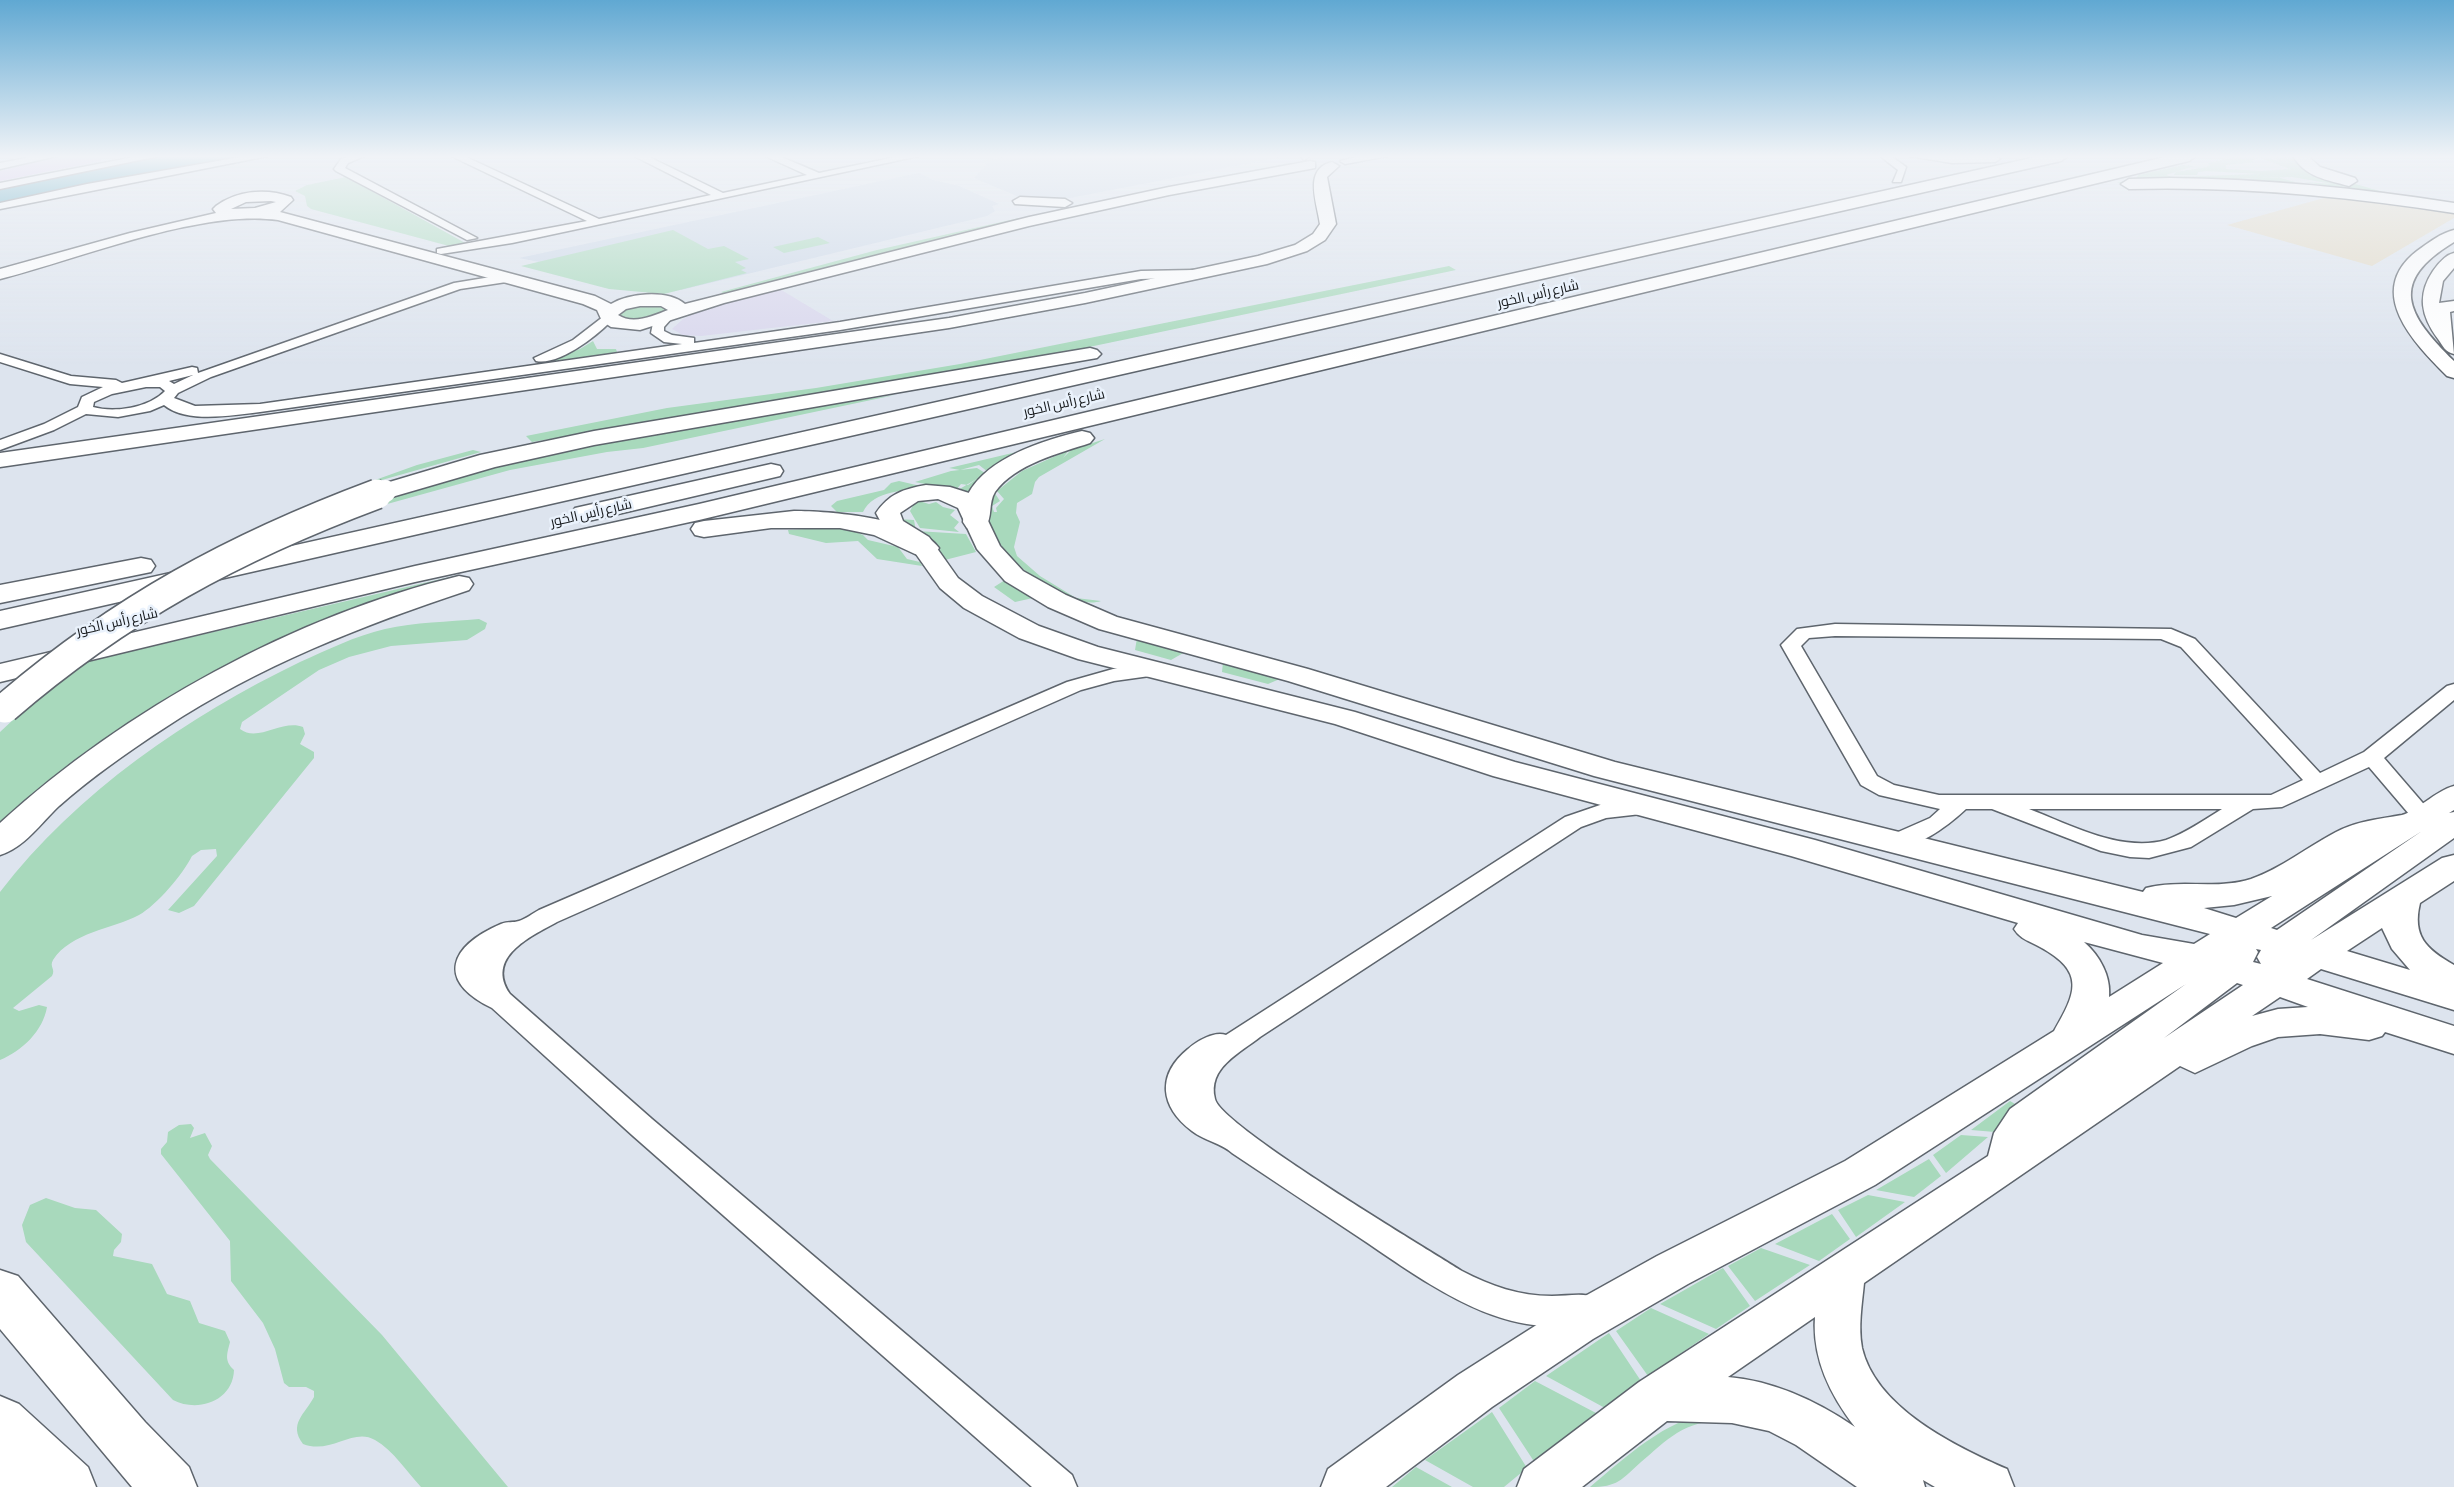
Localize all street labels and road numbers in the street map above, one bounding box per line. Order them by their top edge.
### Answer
street label: شارع رأس الخور [1496,276,1580,312]
street label: شارع رأس الخور [1022,385,1106,421]
street label: شارع رأس الخور [549,495,633,531]
street label: شارع رأس الخور [75,604,159,640]

